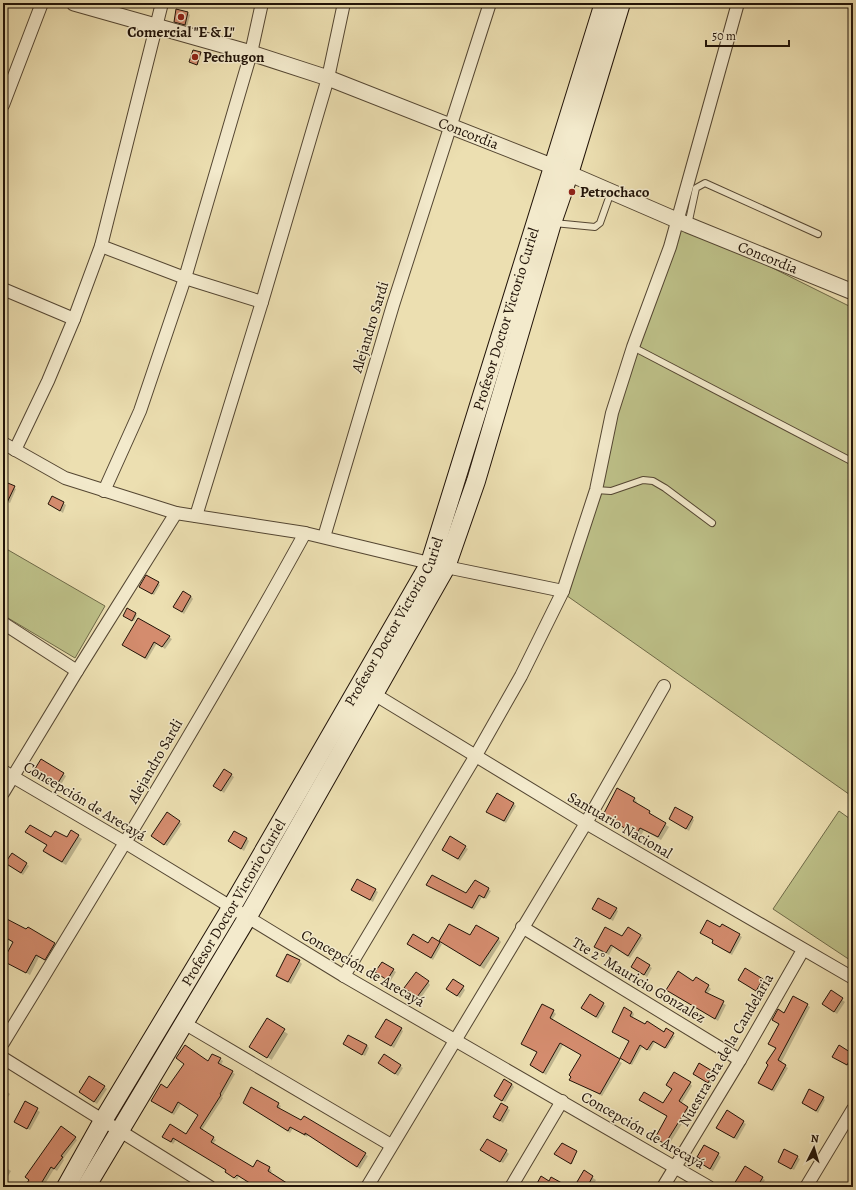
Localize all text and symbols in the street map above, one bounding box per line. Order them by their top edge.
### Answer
marker: Comercial "E & L" [176,12,186,22]
place label: Comercial "E & L" [127,22,235,42]
scale bar [706,22,789,48]
text: 50 m [712,28,736,44]
place label: Pechugon [203,47,265,67]
marker: Pechugon [190,52,200,62]
street label: Concordia [435,112,502,154]
place label: Petrochaco [580,182,650,202]
marker: Petrochaco [567,187,577,197]
street label: Profesor Doctor Victorio Curiel [468,225,544,413]
street label: Concordia [735,236,801,279]
street label: Alejandro Sardi [346,279,393,376]
street label: Profesor Doctor Victorio Curiel [340,534,448,710]
street label: Alejandro Sardi [122,715,187,808]
street label: Concepción de Arecayá [20,756,150,846]
street label: Santuario Nacional [564,787,676,863]
street label: Profesor Doctor Victorio Curiel [176,815,290,990]
street label: Concepción de Arecayá [298,924,428,1012]
street label: Tte 2° Mauricio Gonzalez [568,932,710,1028]
street label: Nuestra Sra de la Candelaria [674,970,778,1130]
street label: Concepción de Arecayá [578,1086,708,1174]
north arrow [794,1128,834,1168]
text: N [810,1131,819,1146]

